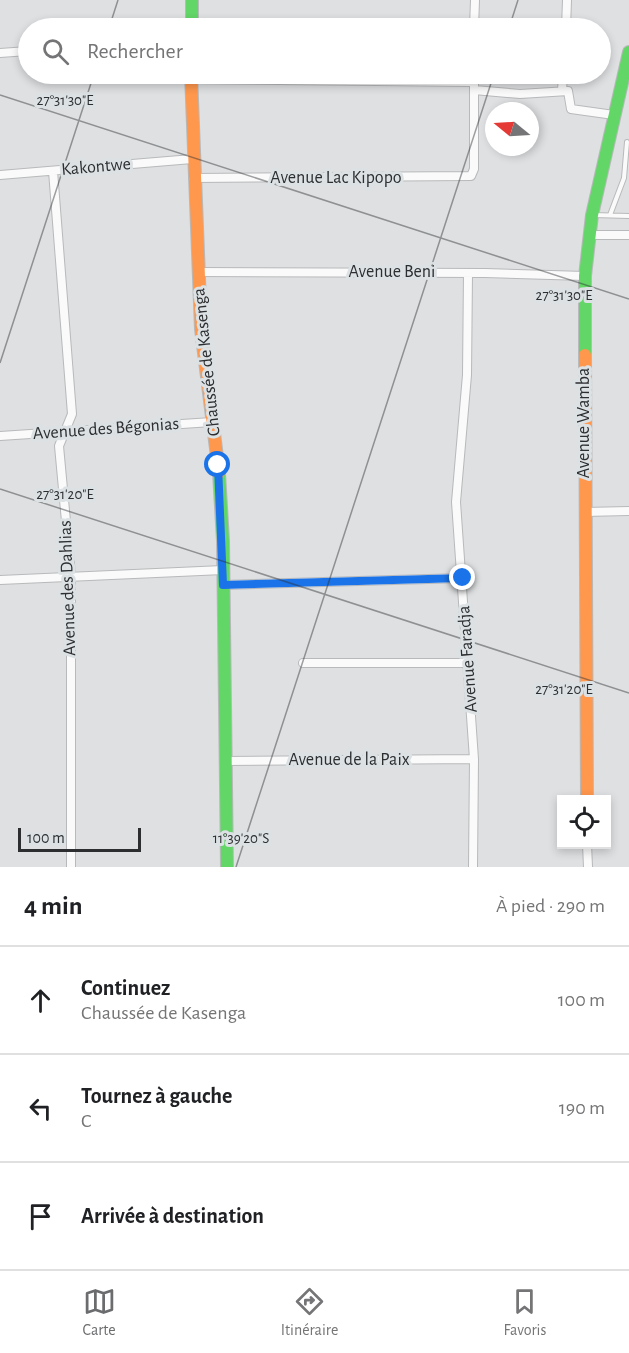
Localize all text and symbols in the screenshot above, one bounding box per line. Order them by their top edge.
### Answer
search box [18,18,611,84]
icon: search [39,35,72,68]
text: Rechercher [87,40,183,62]
text: 27°31'30"E [37,93,93,108]
north arrow [485,102,539,156]
street label: Kakontwe [60,155,132,179]
street label: Avenue Lac Kipopo [270,169,402,187]
street label: Avenue Beni [349,263,435,281]
street label: Chaussée de Kasenga [190,287,224,437]
text: 27°31'30"E [536,288,592,303]
street label: Avenue Wamba [575,368,593,478]
street label: Avenue des Bégonias [32,415,180,443]
route start [204,451,230,477]
text: 27°31'20"E [36,487,94,502]
street label: Avenue des Dahlias [57,520,79,656]
route end [449,564,475,590]
street label: Avenue Faradja [455,605,481,713]
text: 27°31'20"E [535,682,593,697]
street label: Avenue de la Paix [288,751,410,769]
map controls [557,795,611,849]
button: locate [557,795,611,849]
scale bar [18,825,141,852]
text: 100 m [27,830,65,846]
text: 11°39'20"S [213,831,269,846]
text: 4 min [24,893,83,919]
text: À pied · 290 m [496,896,605,916]
text: Continuez [81,977,170,999]
icon: ahead [24,984,57,1017]
text: 100 m [558,990,605,1010]
text: Chaussée de Kasenga [81,1003,246,1023]
text: Tournez à gauche [81,1085,232,1107]
icon: left [24,1092,57,1125]
text: 190 m [559,1098,605,1118]
text: C [81,1111,91,1131]
icon: arrive [24,1200,57,1233]
text: Arrivée à destination [81,1205,264,1227]
tab: Carte [83,1285,116,1340]
tab: Itinéraire [281,1285,338,1340]
tab: Favoris [504,1285,546,1340]

